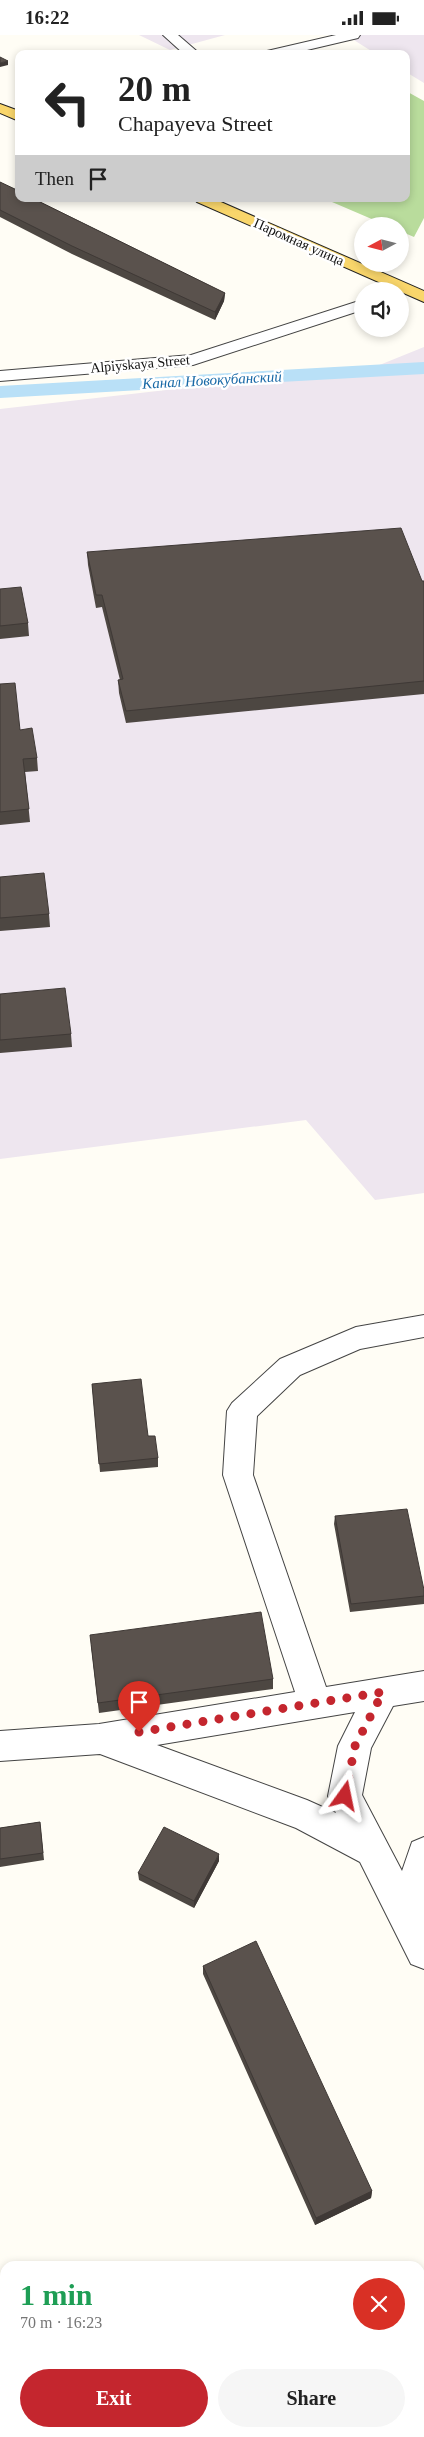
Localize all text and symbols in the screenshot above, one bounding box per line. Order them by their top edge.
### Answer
text: 16:22 [25,7,69,28]
icon: left [35,70,100,135]
text: 20 m [118,70,191,109]
text: Chapayeva Street [118,111,273,136]
icon: arrive [84,165,112,193]
text: Then [35,168,74,189]
street label: Паромная улица [252,215,347,269]
north arrow [354,217,409,273]
map controls [354,217,409,337]
button: sound [354,282,409,337]
street label: Alpiyskaya Street [90,352,191,376]
water label: Канал Новокубанский [141,368,283,392]
pin [118,1681,160,1732]
icon: arrive [125,1688,153,1716]
position arrow [318,1769,370,1821]
text: 1 min [20,2278,93,2311]
button: close [353,2278,405,2330]
text: 70 m · 16:23 [20,2314,102,2331]
button: Exit [20,2369,208,2427]
button: Share [218,2369,405,2427]

